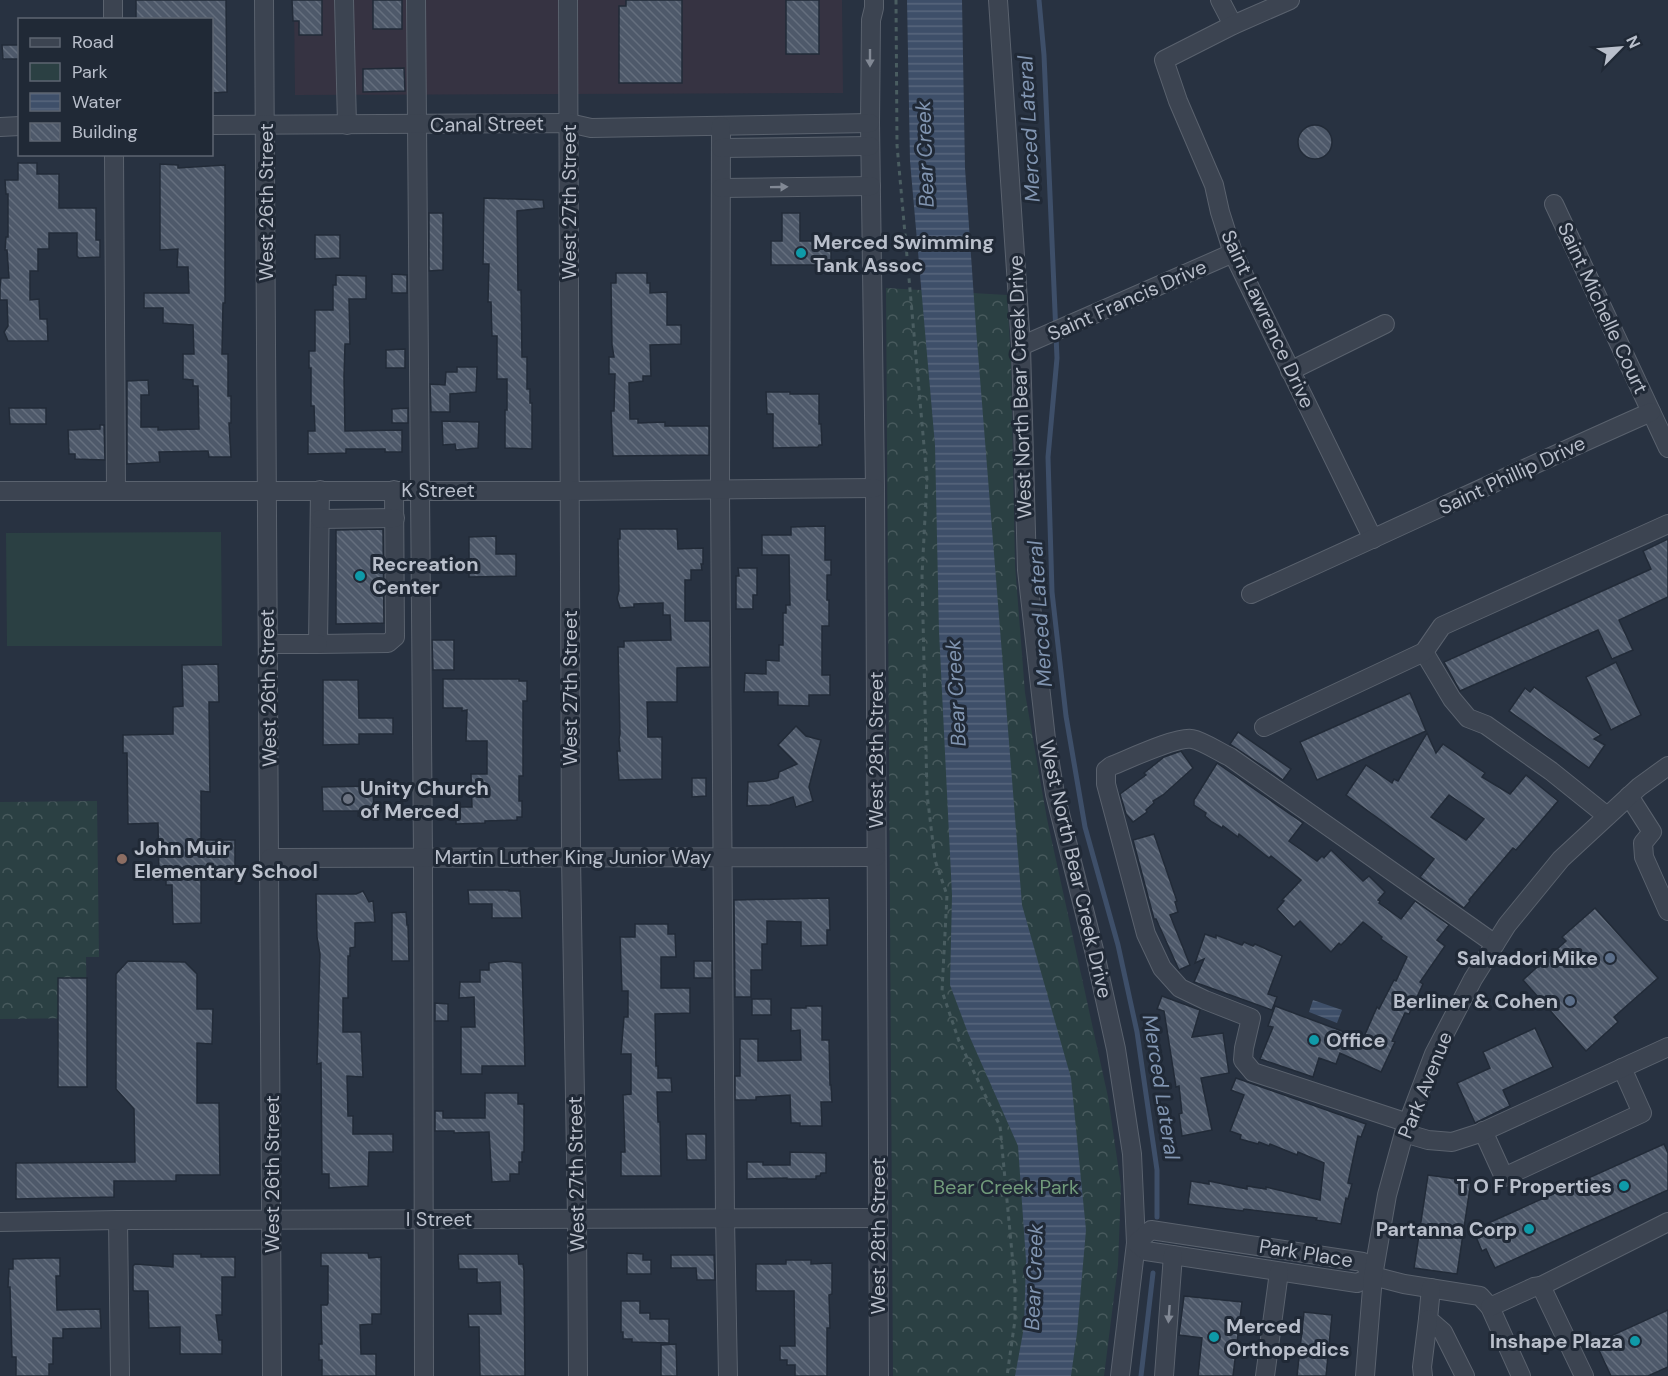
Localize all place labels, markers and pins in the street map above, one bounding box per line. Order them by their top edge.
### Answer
place label: Merced Swimming Tank Assoc [813,229,994,278]
marker: Merced Swimming Tank Assoc [794,246,808,260]
place label: Recreation Center [372,551,479,600]
marker: Recreation Center [353,569,367,583]
place label: Unity Church of Merced [360,775,489,824]
marker: Unity Church of Merced [341,792,355,806]
place label: John Muir Elementary School [134,835,318,884]
marker: John Muir Elementary School [115,852,129,866]
place label: Salvadori Mike [1457,945,1598,971]
marker: Salvadori Mike [1603,951,1617,965]
place label: Berliner & Cohen [1393,988,1558,1014]
marker: Berliner & Cohen [1563,994,1577,1008]
place label: Office [1326,1027,1385,1053]
marker: Office [1307,1033,1321,1047]
place label: T O F Properties [1457,1173,1612,1199]
marker: T O F Properties [1617,1179,1631,1193]
place label: Partanna Corp [1376,1216,1517,1242]
marker: Partanna Corp [1522,1222,1536,1236]
place label: Merced Orthopedics [1226,1313,1350,1362]
place label: Inshape Plaza [1490,1328,1623,1354]
marker: Merced Orthopedics [1207,1330,1221,1344]
marker: Inshape Plaza [1628,1334,1642,1348]

